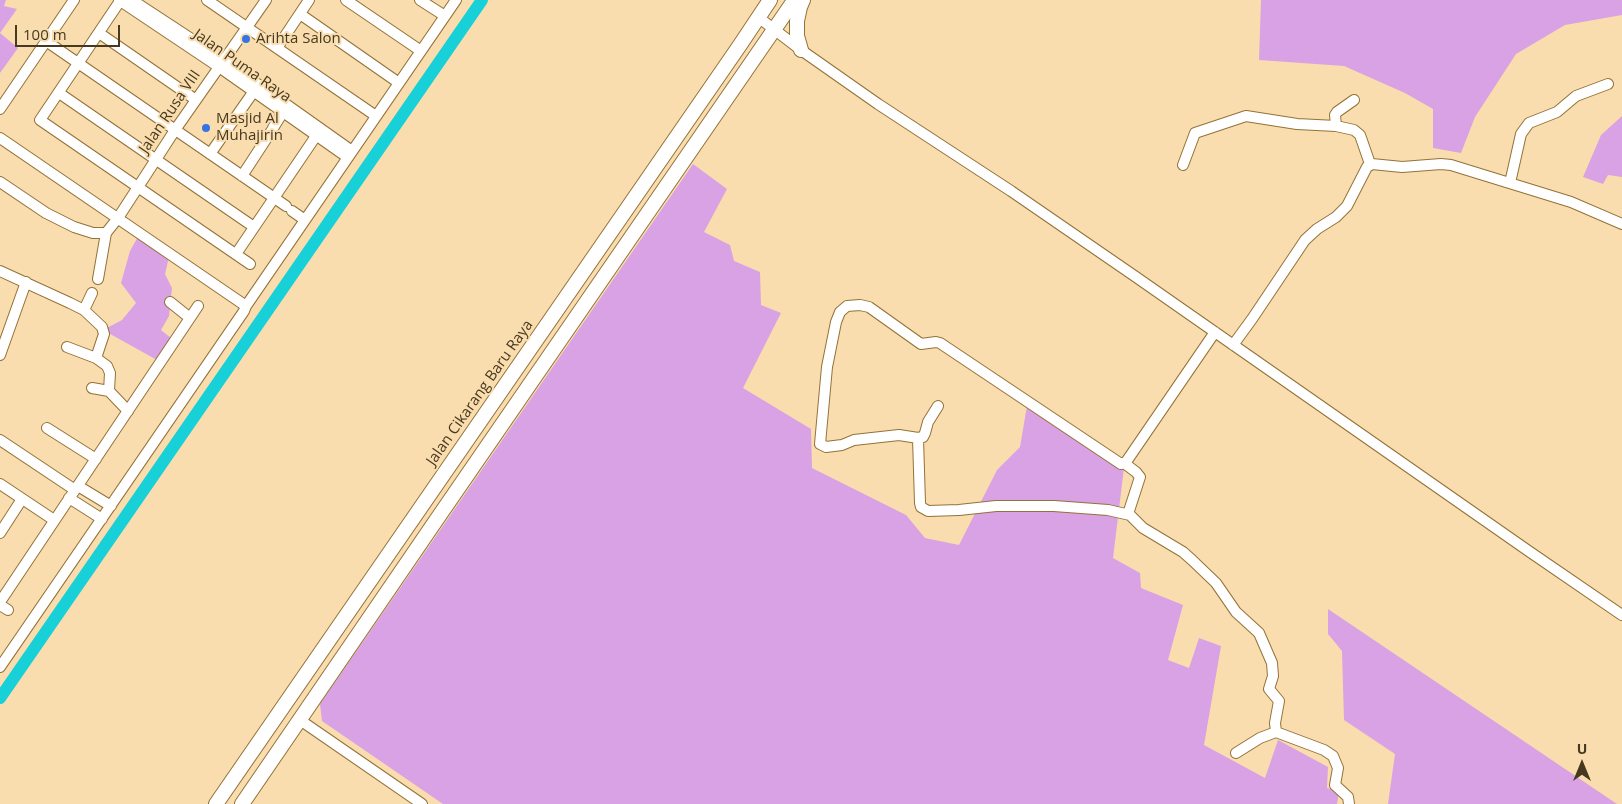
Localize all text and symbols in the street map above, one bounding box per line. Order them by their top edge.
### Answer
scale bar [18,15,122,47]
text: 100 m [23,24,67,44]
street label: Jalan Puma Raya [190,26,294,106]
place label: Arihta Salon [256,30,341,48]
marker: Arihta Salon [240,33,252,45]
street label: Jalan Rusa VIII [135,67,205,157]
place label: Masjid Al Muhajirin [216,110,283,145]
marker: Masjid Al Muhajirin [200,122,212,134]
street label: Jalan Cikarang Baru Raya [423,317,537,469]
north arrow [1557,739,1607,789]
text: U [1577,739,1587,758]

